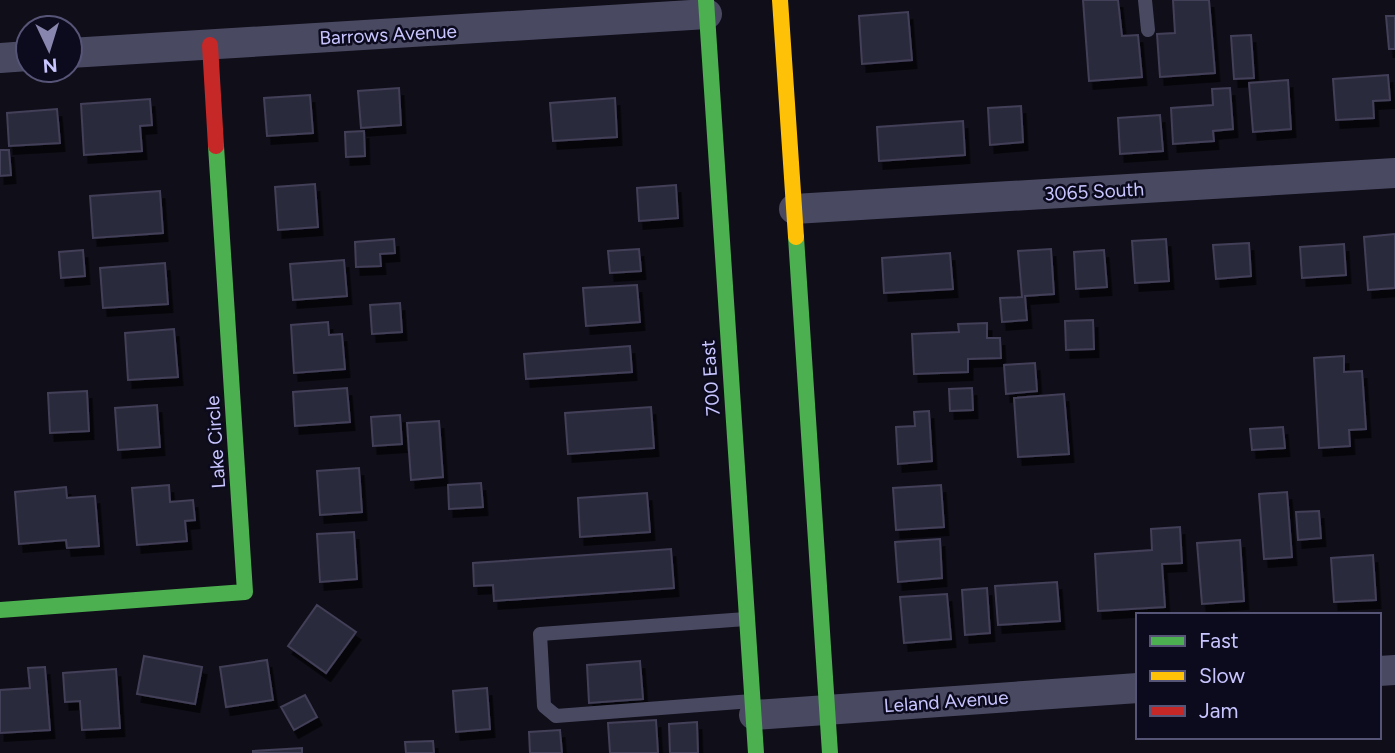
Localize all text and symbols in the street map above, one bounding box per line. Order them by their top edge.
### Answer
north arrow [14,14,84,84]
street label: Barrows Avenue [319,19,457,50]
text: N [42,53,58,77]
street label: 3065 South [1044,177,1145,206]
street label: 700 East [696,339,725,417]
street label: Lake Circle [201,395,230,489]
legend [1136,613,1381,739]
text: Fast [1199,628,1239,653]
text: Slow [1199,663,1245,688]
street label: Leland Avenue [883,686,1009,717]
text: Jam [1199,698,1238,723]

